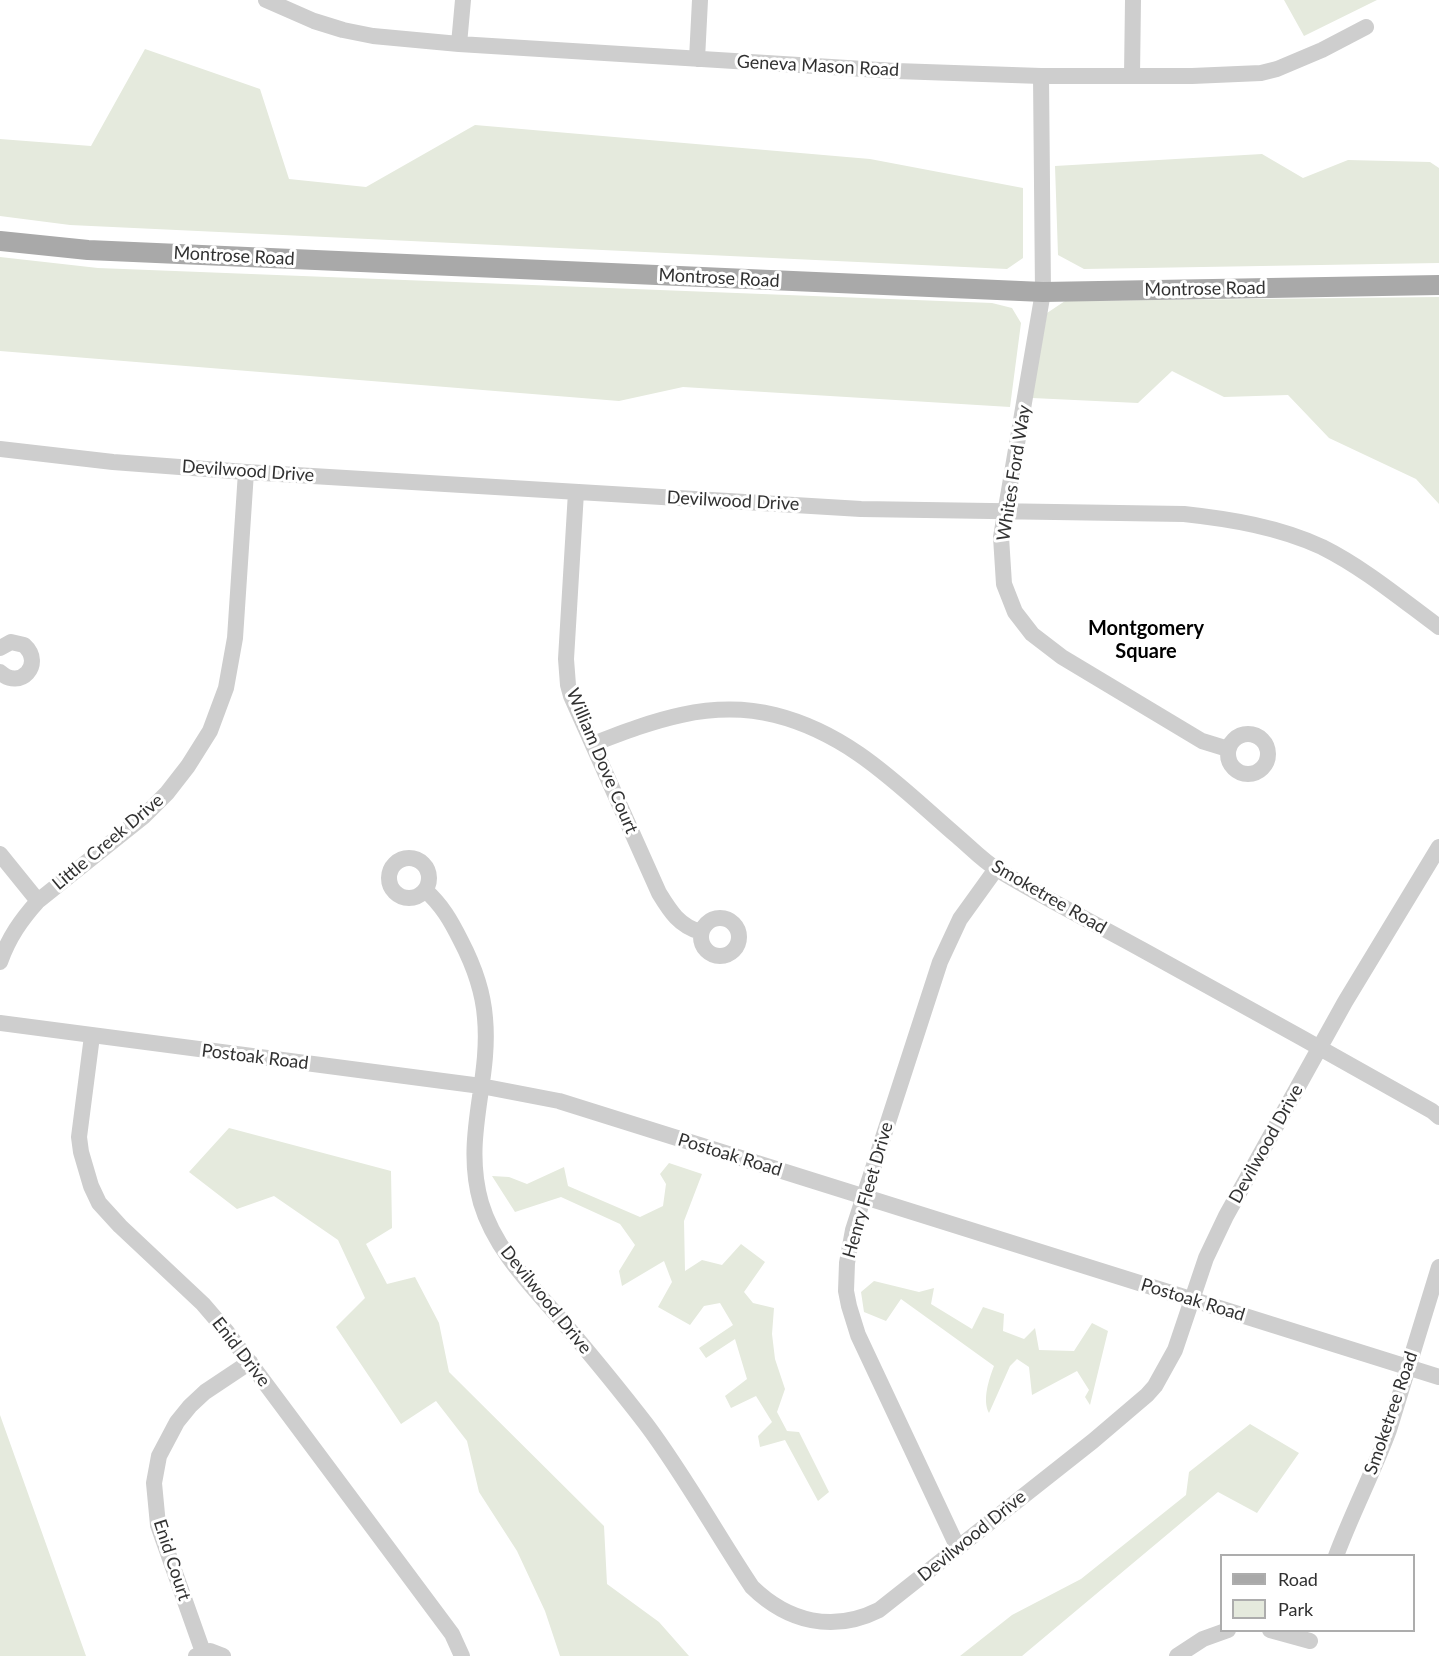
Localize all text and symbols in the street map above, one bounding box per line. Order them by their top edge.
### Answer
street label: Geneva Mason Road [736,51,900,81]
street label: Montrose Road [173,242,295,270]
street label: Montrose Road [658,264,780,292]
street label: Montrose Road [1144,277,1266,301]
street label: Whites Ford Way [993,403,1035,543]
street label: Devilwood Drive [181,456,315,486]
street label: Devilwood Drive [666,487,800,515]
district label: Montgomery Square [1088,617,1204,664]
street label: William Dove Court [562,685,642,837]
street label: Little Creek Drive [48,789,168,895]
street label: Smoketree Road [988,855,1110,939]
street label: Postoak Road [200,1040,310,1074]
street label: Devilwood Drive [1224,1081,1308,1207]
street label: Henry Fleet Drive [838,1119,898,1261]
street label: Postoak Road [675,1129,785,1181]
street label: Devilwood Drive [496,1242,596,1358]
street label: Postoak Road [1138,1274,1248,1326]
street label: Enid Drive [207,1313,275,1391]
street label: Smoketree Road [1360,1349,1422,1477]
street label: Devilwood Drive [914,1486,1030,1586]
street label: Enid Court [149,1517,195,1603]
legend [1220,1554,1415,1632]
text: Road [1278,1568,1318,1590]
text: Park [1278,1598,1313,1620]

